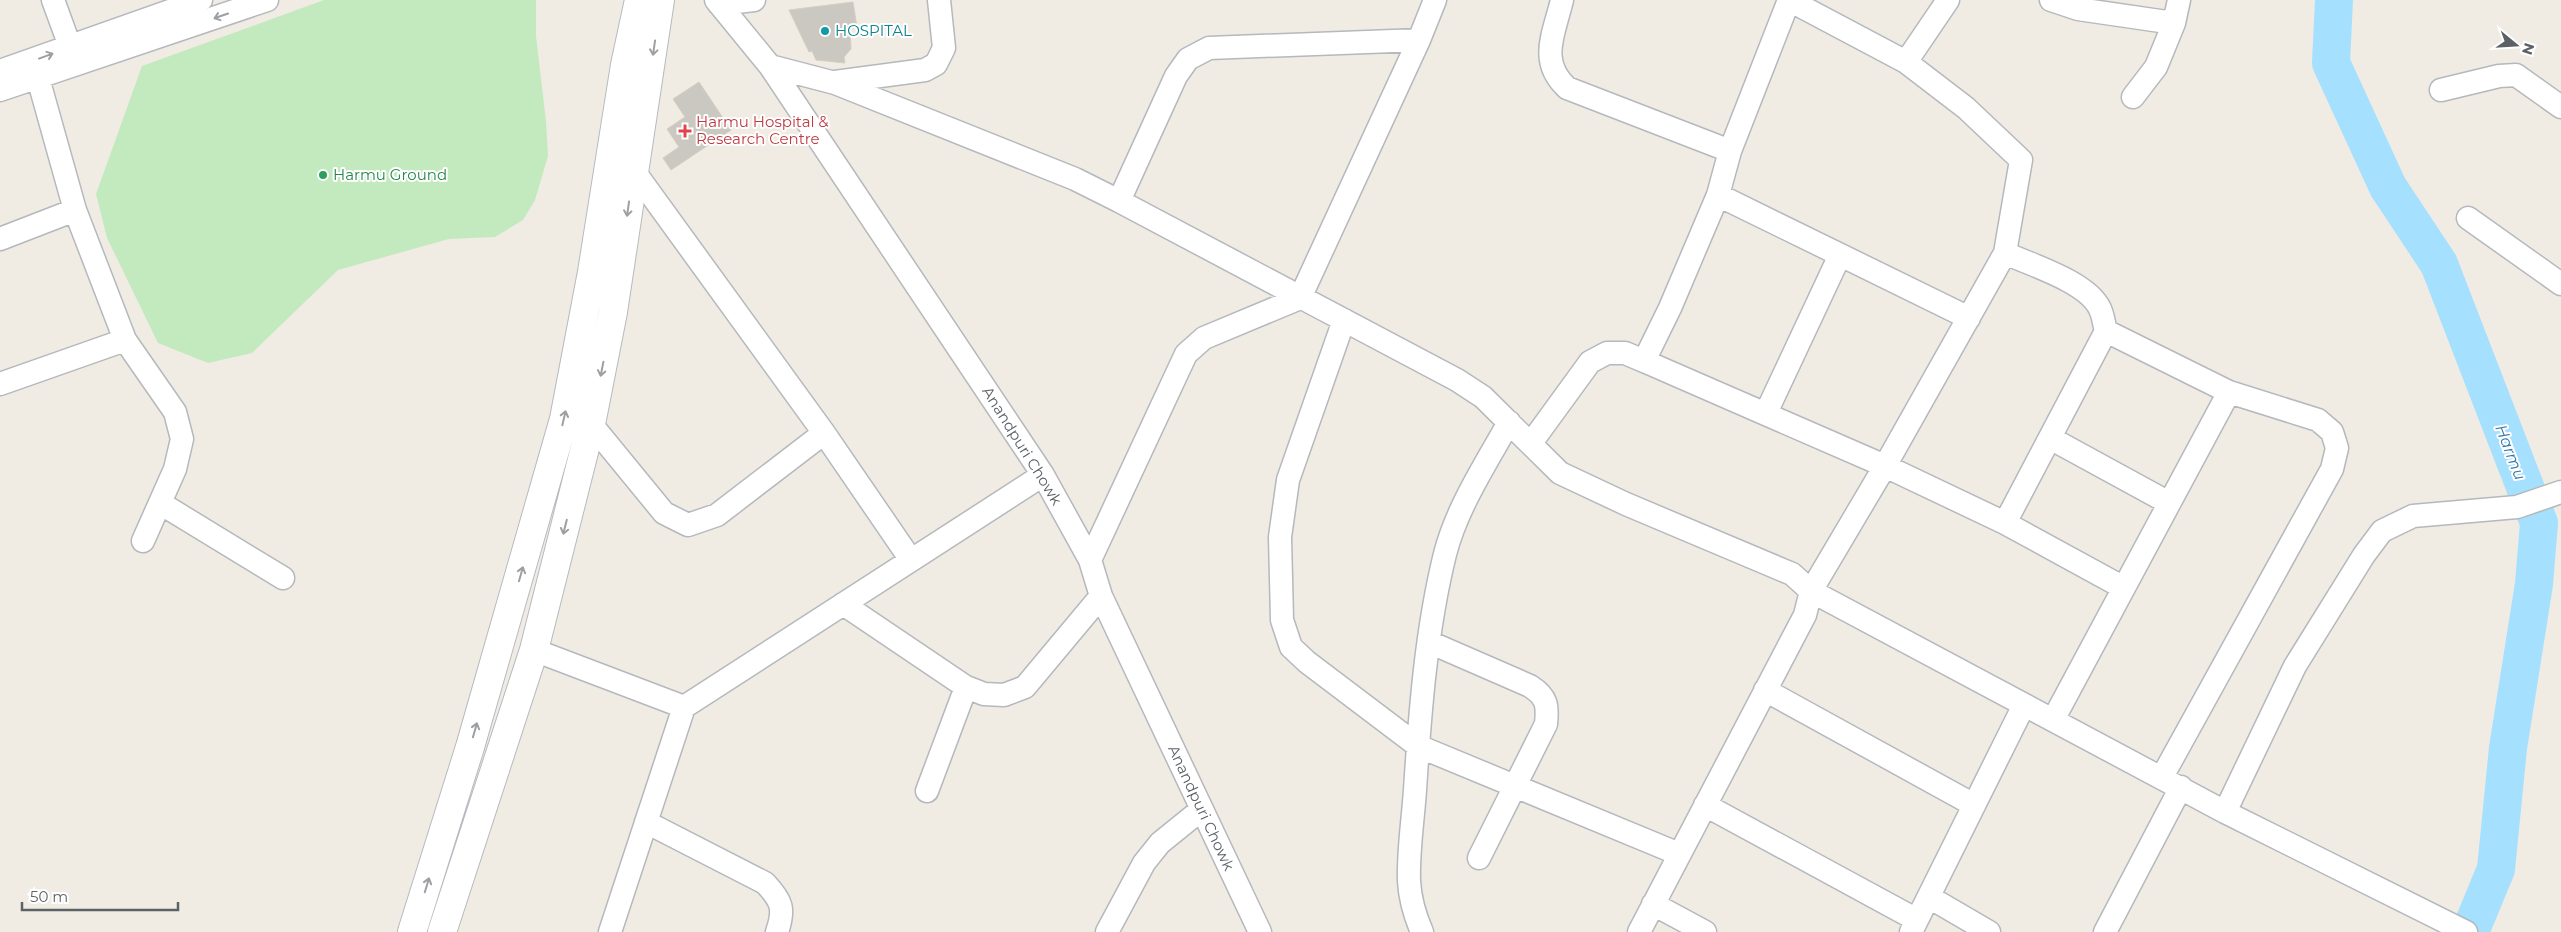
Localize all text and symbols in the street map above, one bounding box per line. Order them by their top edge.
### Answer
one-way arrow [213,11,229,21]
north arrow [2491,20,2541,70]
place label: HOSPITAL [835,21,912,40]
marker: HOSPITAL [819,25,831,37]
one-way arrow [648,40,658,56]
text: N [2518,41,2539,57]
one-way arrow [38,51,54,60]
place label: Harmu Hospital & Research Centre [696,112,829,148]
marker: Harmu Hospital & Research Centre [678,124,692,138]
place label: Harmu Ground [333,165,447,184]
marker: Harmu Ground [317,169,329,181]
one-way arrow [623,200,633,216]
one-way arrow [596,361,606,377]
street label: Anandpuri Chowk [978,383,1067,509]
one-way arrow [560,410,569,426]
water label: Harmu [2491,422,2530,483]
one-way arrow [560,519,569,535]
one-way arrow [516,567,526,583]
one-way arrow [470,723,480,739]
street label: Anandpuri Chowk [1164,742,1239,874]
one-way arrow [422,878,432,894]
scale bar [22,880,179,912]
text: 50 m [30,887,68,906]

